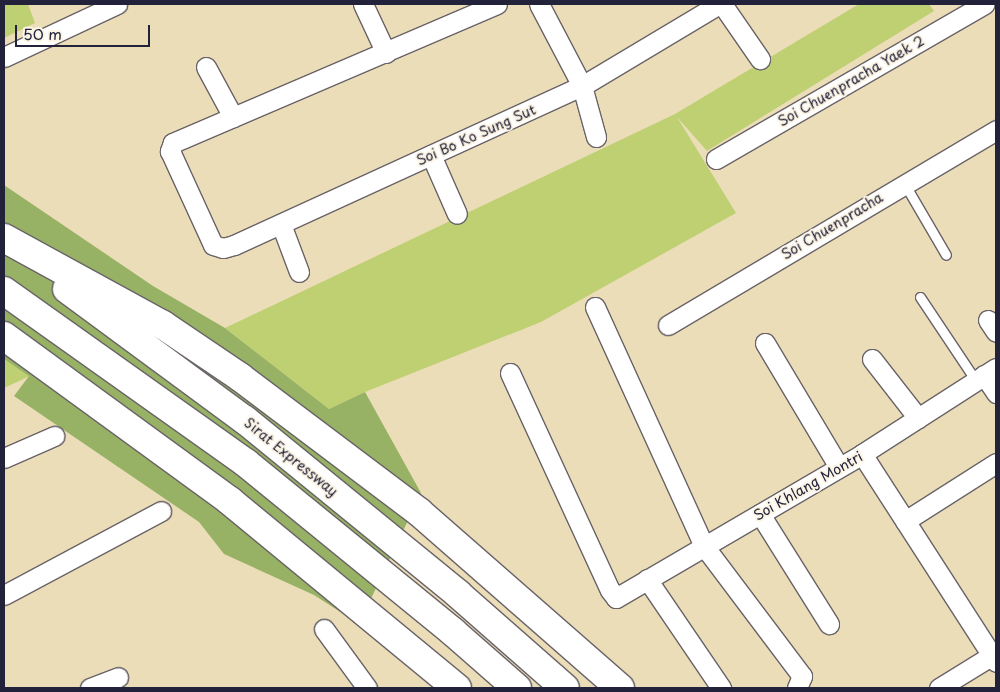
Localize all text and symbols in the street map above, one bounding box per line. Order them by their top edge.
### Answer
scale bar [18,15,152,47]
text: 50 m [23,22,62,45]
street label: Soi Chuenpracha Yaek 2 [775,32,927,130]
street label: Soi Bo Ko Sung Sut [414,101,538,169]
street label: Soi Chuenpracha [778,189,886,263]
street label: Sirat Expressway [241,414,341,500]
street label: Soi Khlang Montri [751,448,865,524]

